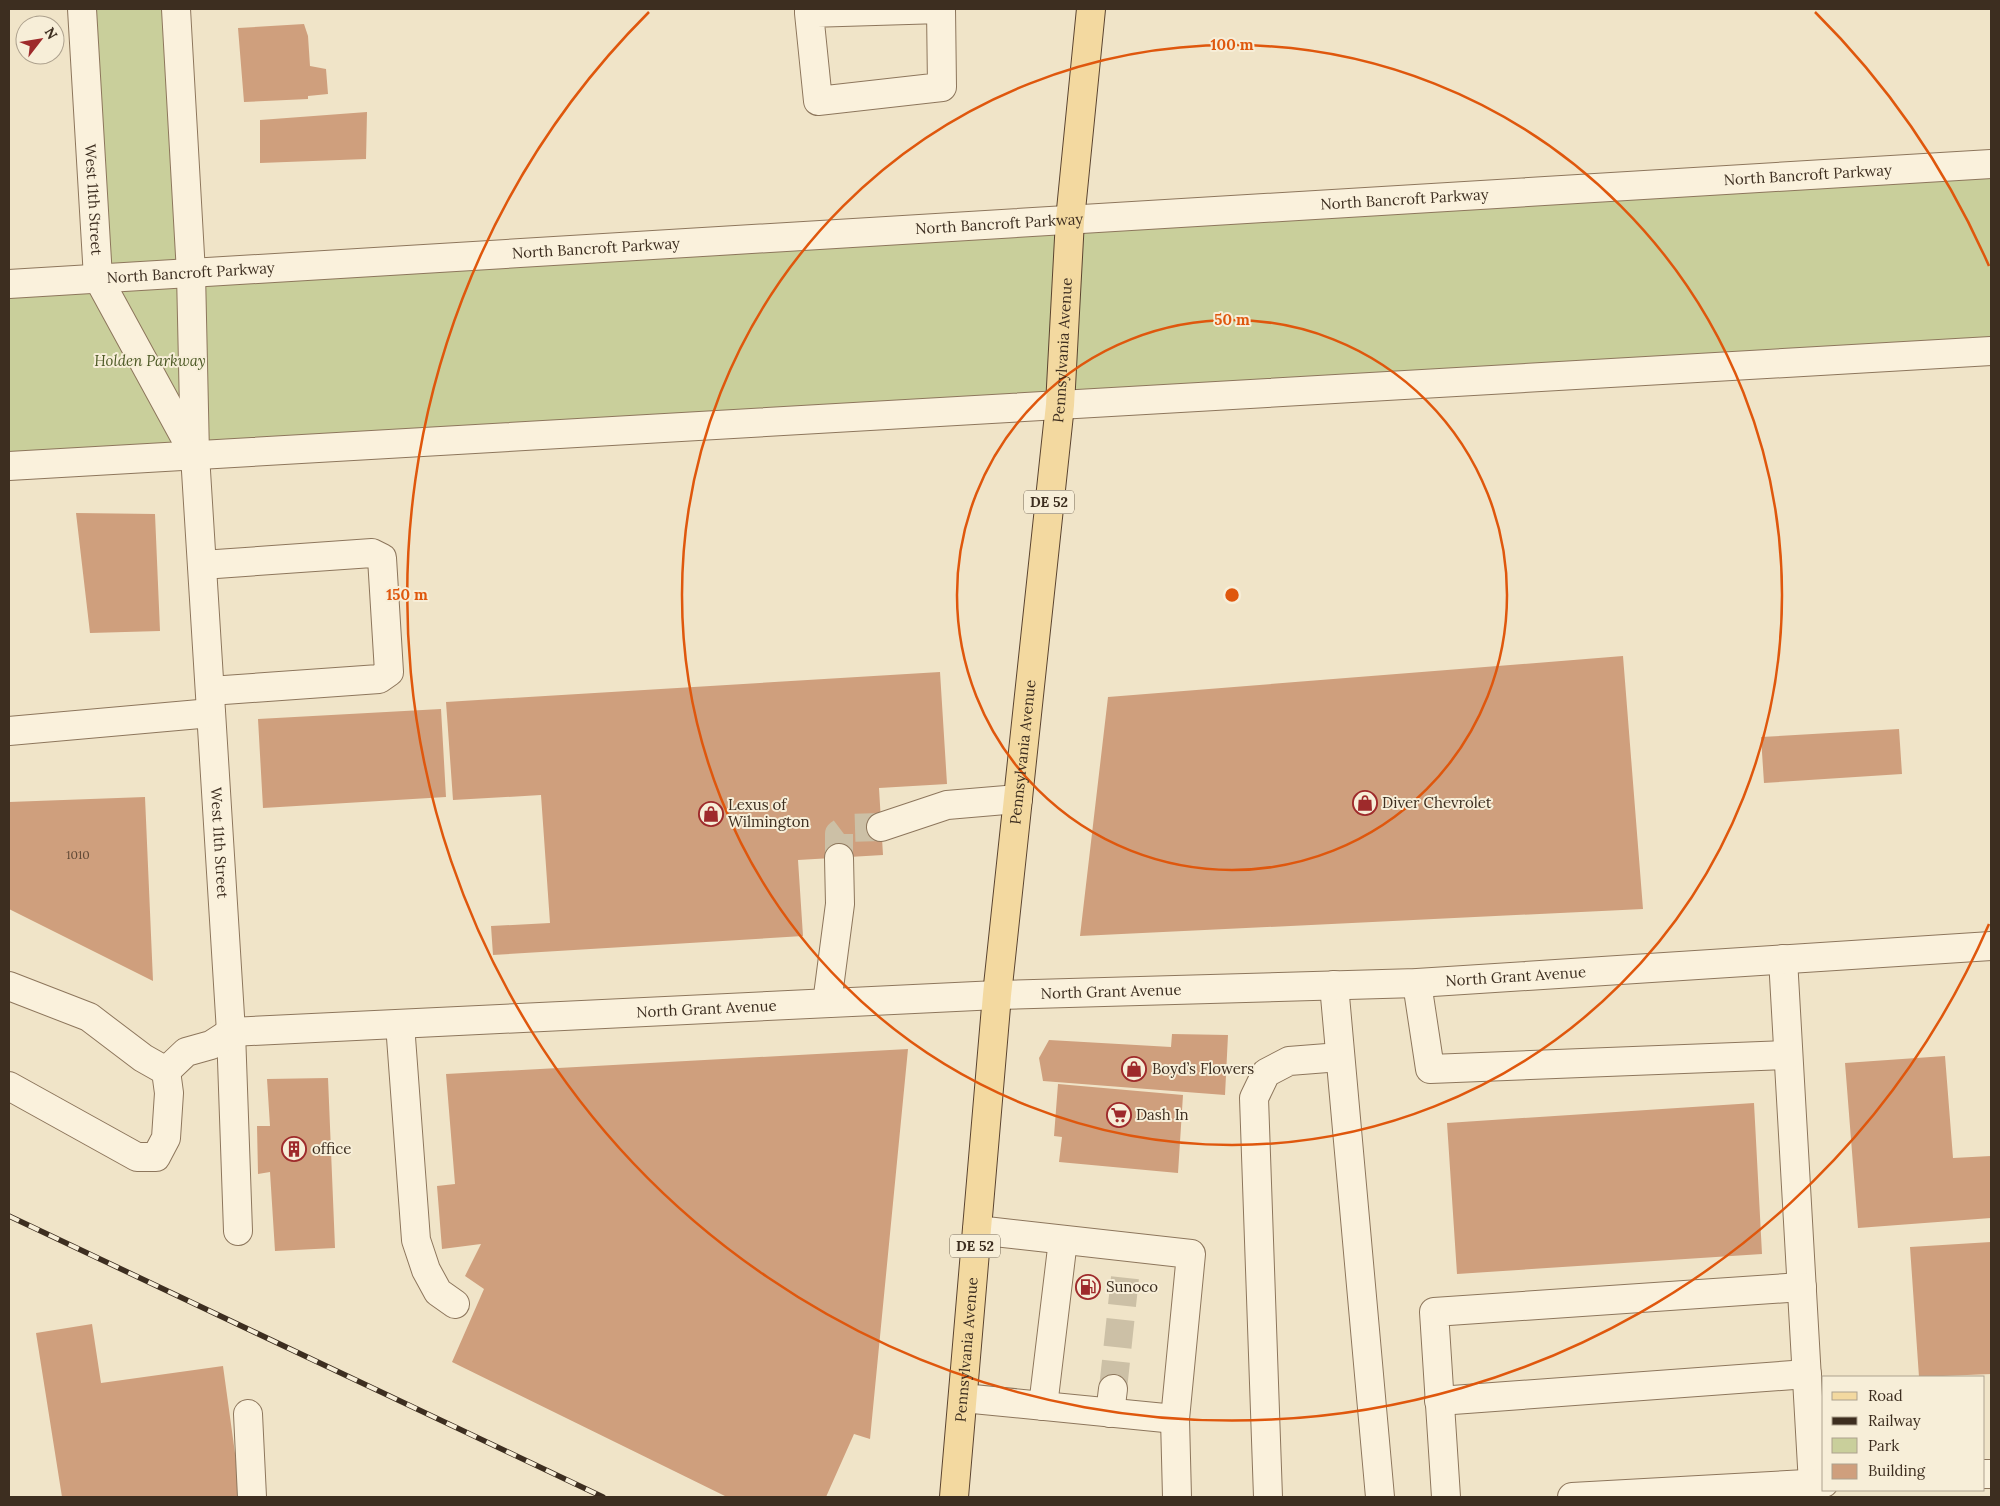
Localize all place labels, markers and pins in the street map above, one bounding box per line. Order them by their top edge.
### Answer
centre of rings [1223,586,1241,604]
shop icon: Diver Chevrolet [1352,790,1378,816]
place label: Diver Chevrolet [1382,793,1492,812]
place label: Lexus of Wilmington [728,795,810,831]
shop icon: Lexus of Wilmington [698,801,724,827]
shop icon: Boyd’s Flowers [1121,1056,1147,1082]
place label: Boyd’s Flowers [1152,1059,1254,1078]
supermarket icon: Dash In [1106,1102,1132,1128]
place label: Dash In [1136,1105,1189,1124]
building icon: office [281,1136,307,1162]
place label: office [312,1139,351,1158]
fuel station icon: Sunoco [1075,1274,1101,1300]
place label: Sunoco [1106,1277,1158,1296]

